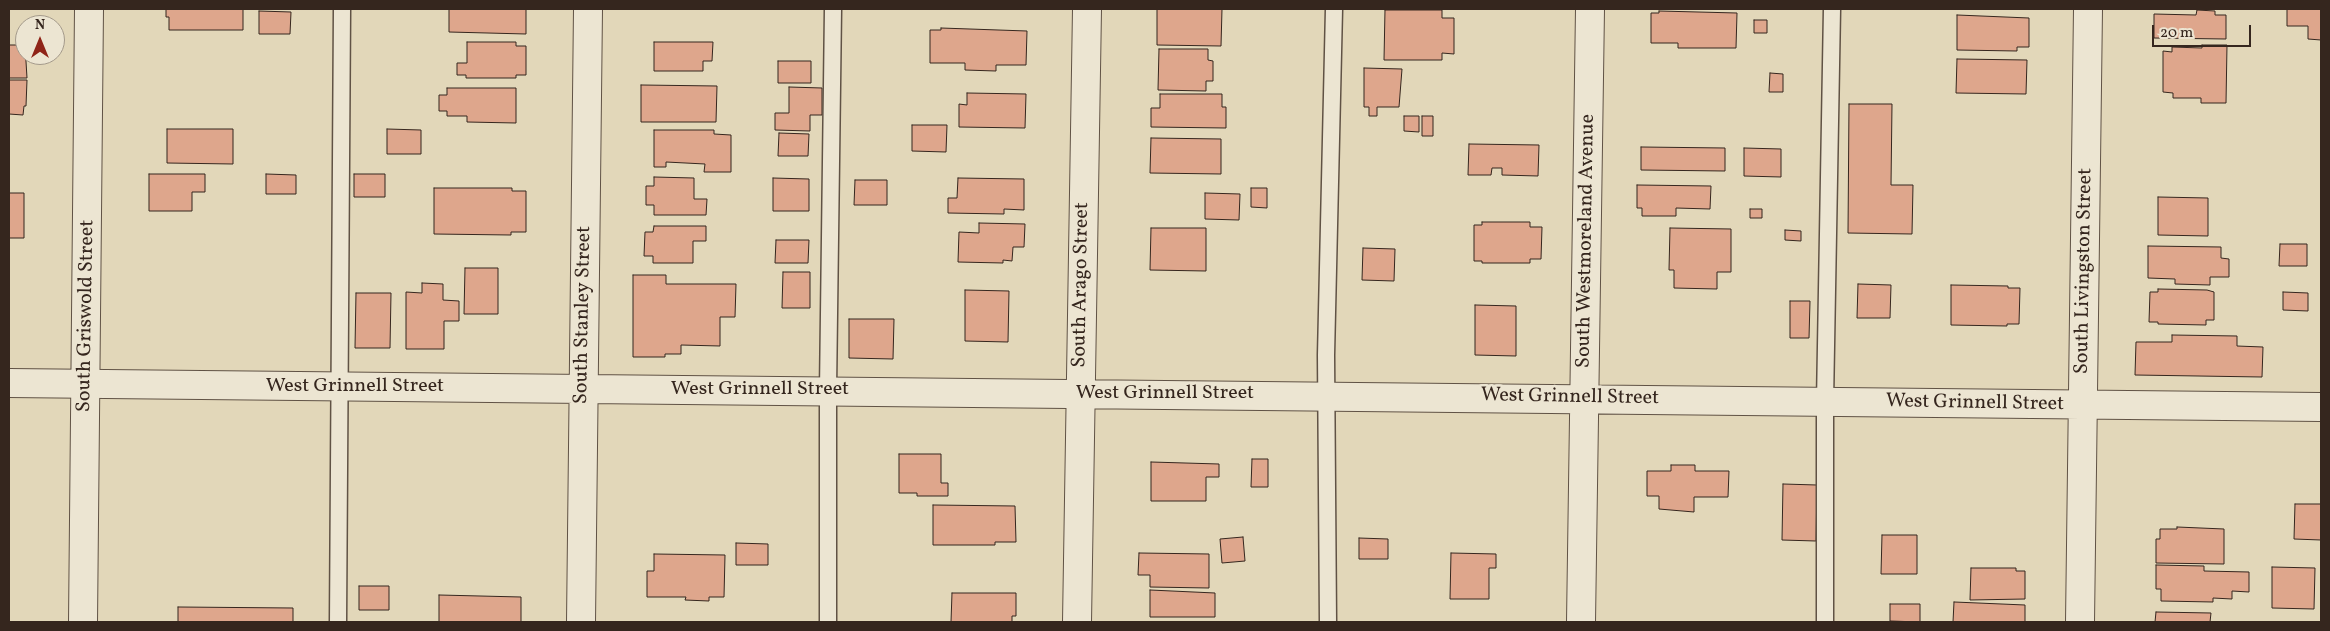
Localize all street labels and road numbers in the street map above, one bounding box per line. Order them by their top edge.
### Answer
street label: South Westmoreland Avenue [1573,114,1601,368]
street label: South Livingston Street [2071,168,2099,374]
street label: South Arago Street [1069,202,1095,368]
street label: South Griswold Street [73,220,101,412]
street label: South Stanley Street [570,226,598,404]
street label: West Grinnell Street [266,375,444,399]
street label: West Grinnell Street [671,378,849,402]
street label: West Grinnell Street [1076,382,1254,406]
street label: West Grinnell Street [1481,384,1659,412]
street label: West Grinnell Street [1886,390,2064,418]

